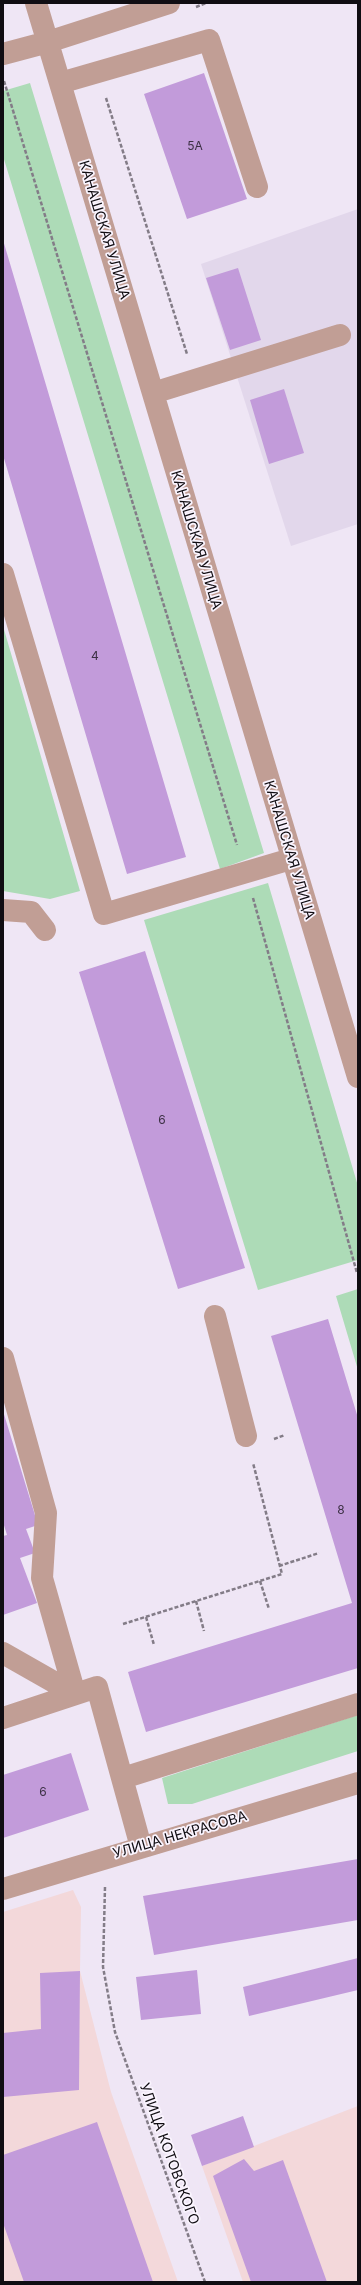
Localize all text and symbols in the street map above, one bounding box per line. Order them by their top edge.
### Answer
house number: 5А [187,139,203,153]
street label: КАНАШСКАЯ УЛИЦА [75,159,133,301]
street label: КАНАШСКАЯ УЛИЦА [167,469,225,611]
house number: 4 [91,649,99,663]
street label: КАНАШСКАЯ УЛИЦА [260,779,318,921]
house number: 6 [158,1113,166,1127]
house number: 8 [337,1503,345,1517]
house number: 6 [39,1785,47,1799]
street label: УЛИЦА НЕКРАСОВА [111,1808,249,1862]
street label: УЛИЦА КОТОВСКОГО [136,2081,202,2227]

